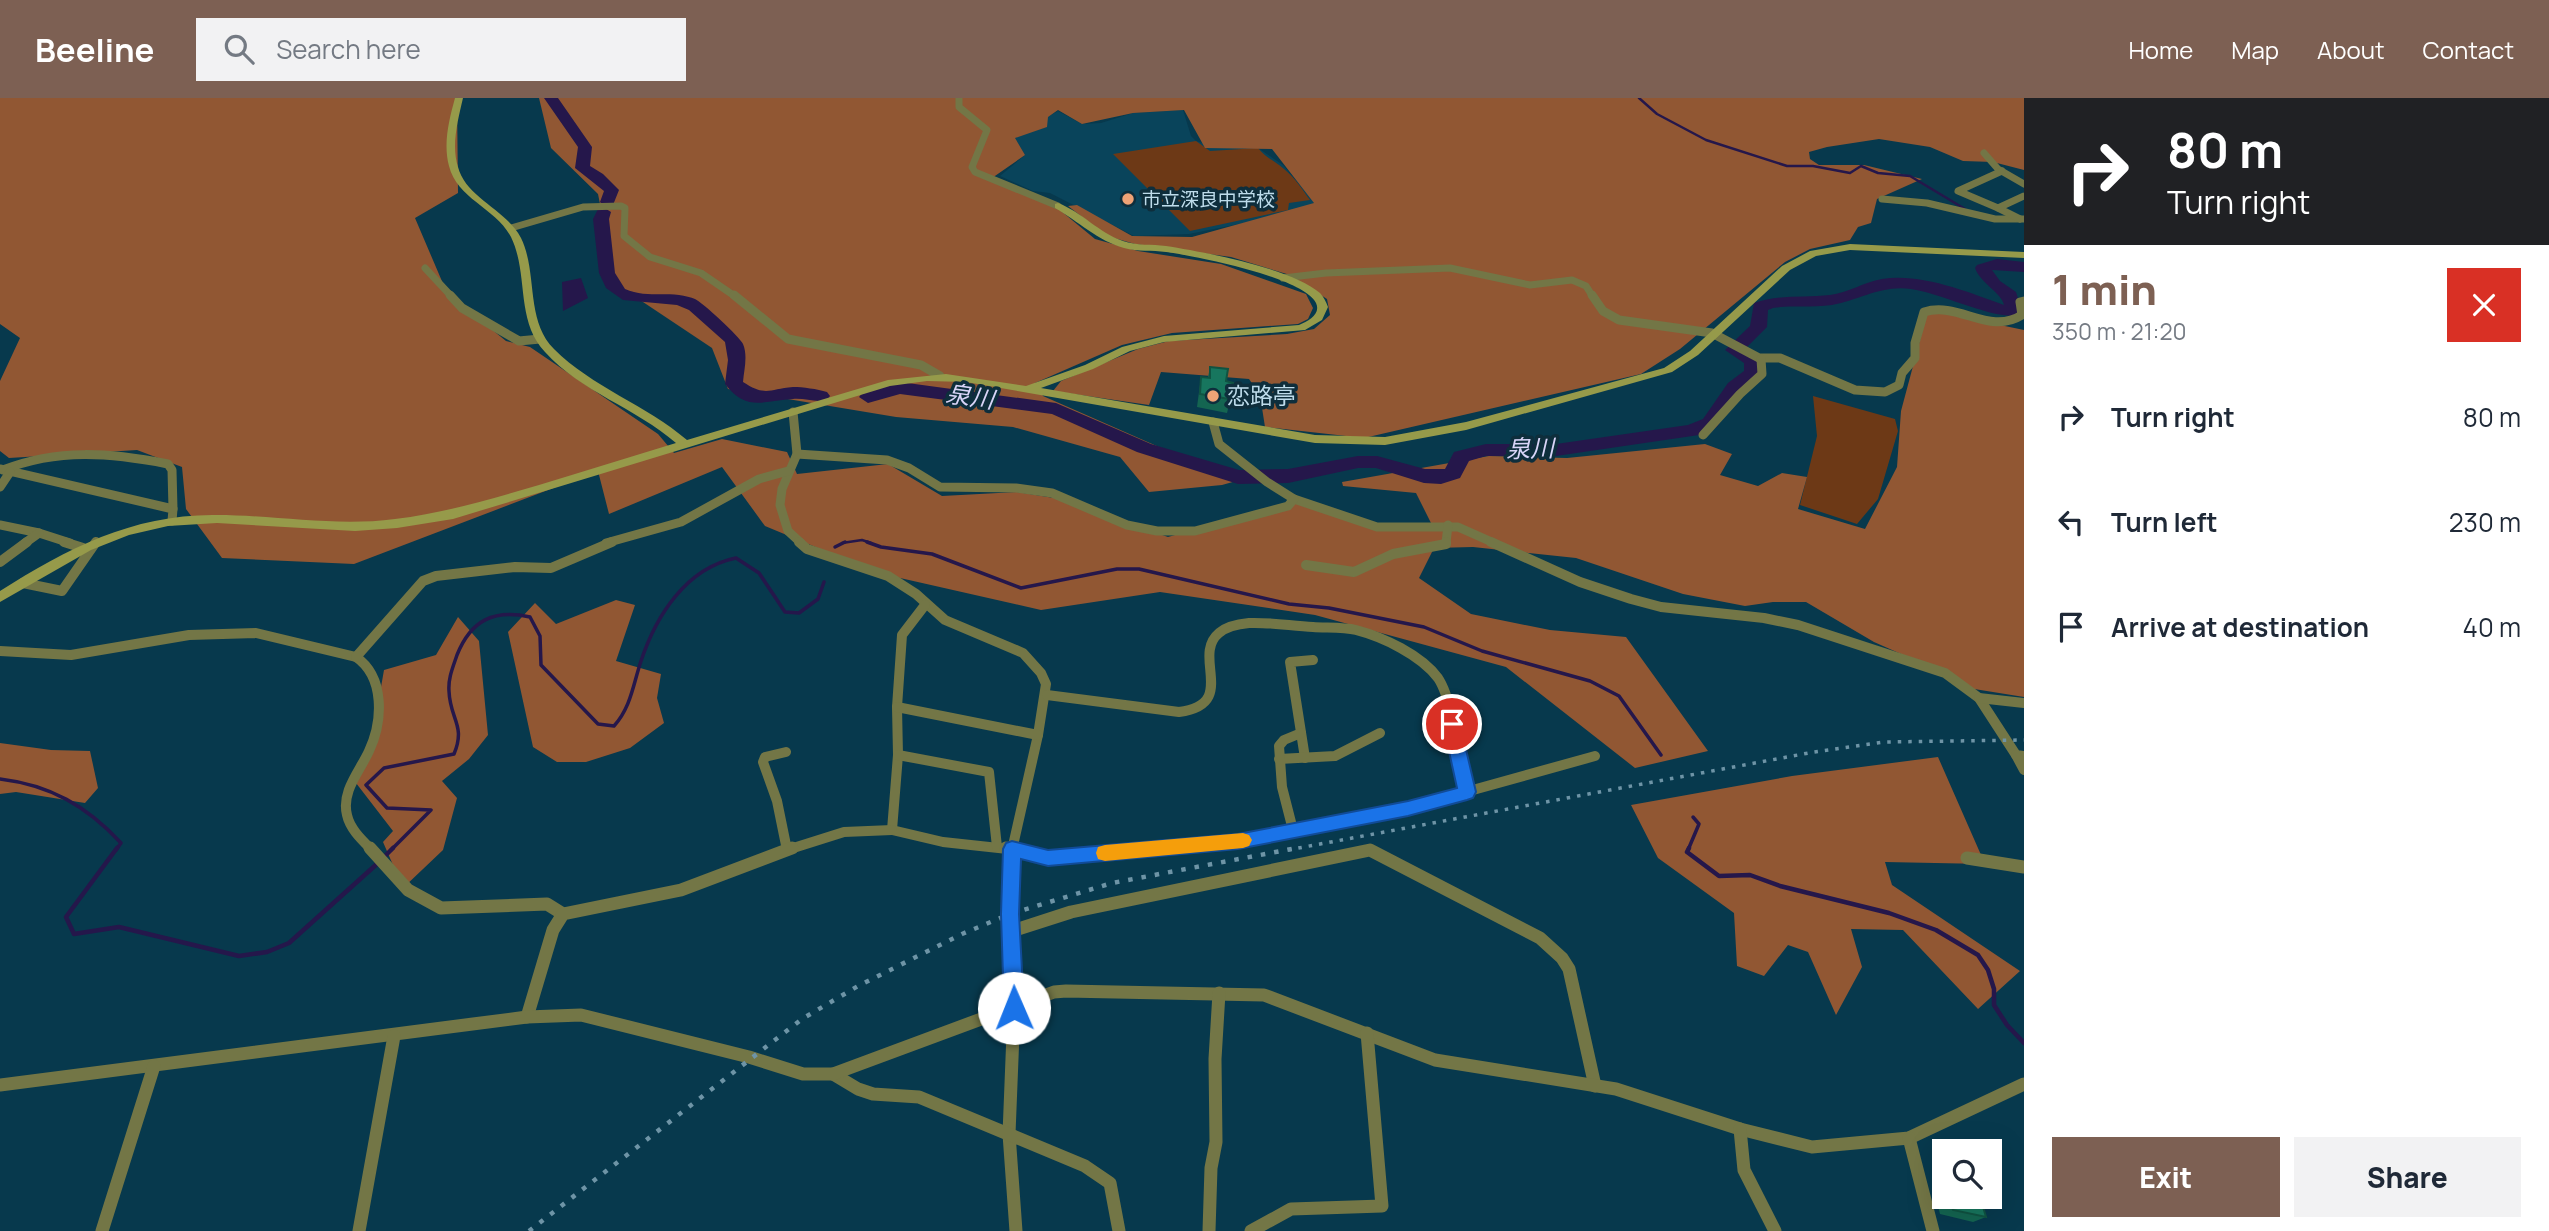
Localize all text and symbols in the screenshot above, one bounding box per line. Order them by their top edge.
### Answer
search box [196,18,686,81]
text: Beeline [35,27,154,72]
icon: search [220,30,258,68]
text: Search here [276,31,421,67]
text: Home [2128,33,2193,66]
text: Map [2231,33,2279,66]
text: About [2317,33,2385,66]
text: Contact [2423,33,2514,66]
text: 80 m [2167,116,2283,183]
icon: right [2052,126,2143,217]
text: Turn right [2167,180,2310,224]
place label: 市立深良中学校 [1142,186,1275,212]
marker: 市立深良中学校 [1120,191,1136,207]
text: 1 min [2052,260,2157,318]
button: close [2447,268,2521,342]
text: 350 m · 21:20 [2052,315,2187,347]
water label: 泉川 [944,376,999,416]
place label: 恋路亭 [1227,379,1296,411]
marker: 恋路亭 [1205,388,1221,404]
icon: right [2052,398,2090,436]
text: Turn right [2111,399,2235,435]
text: 80 m [2463,399,2521,435]
water label: 泉川 [1506,431,1557,464]
icon: left [2052,503,2090,541]
text: Turn left [2111,504,2218,540]
text: 230 m [2449,504,2521,540]
icon: arrive [2052,608,2090,646]
text: Arrive at destination [2111,609,2369,645]
text: 40 m [2463,609,2521,645]
pin [1422,694,1482,754]
icon: arrive [1433,705,1471,743]
position arrow [977,971,1051,1045]
button: Exit [2052,1137,2280,1217]
button: Share [2294,1137,2521,1217]
map controls [1932,1139,2002,1209]
button: search [1932,1139,2002,1209]

